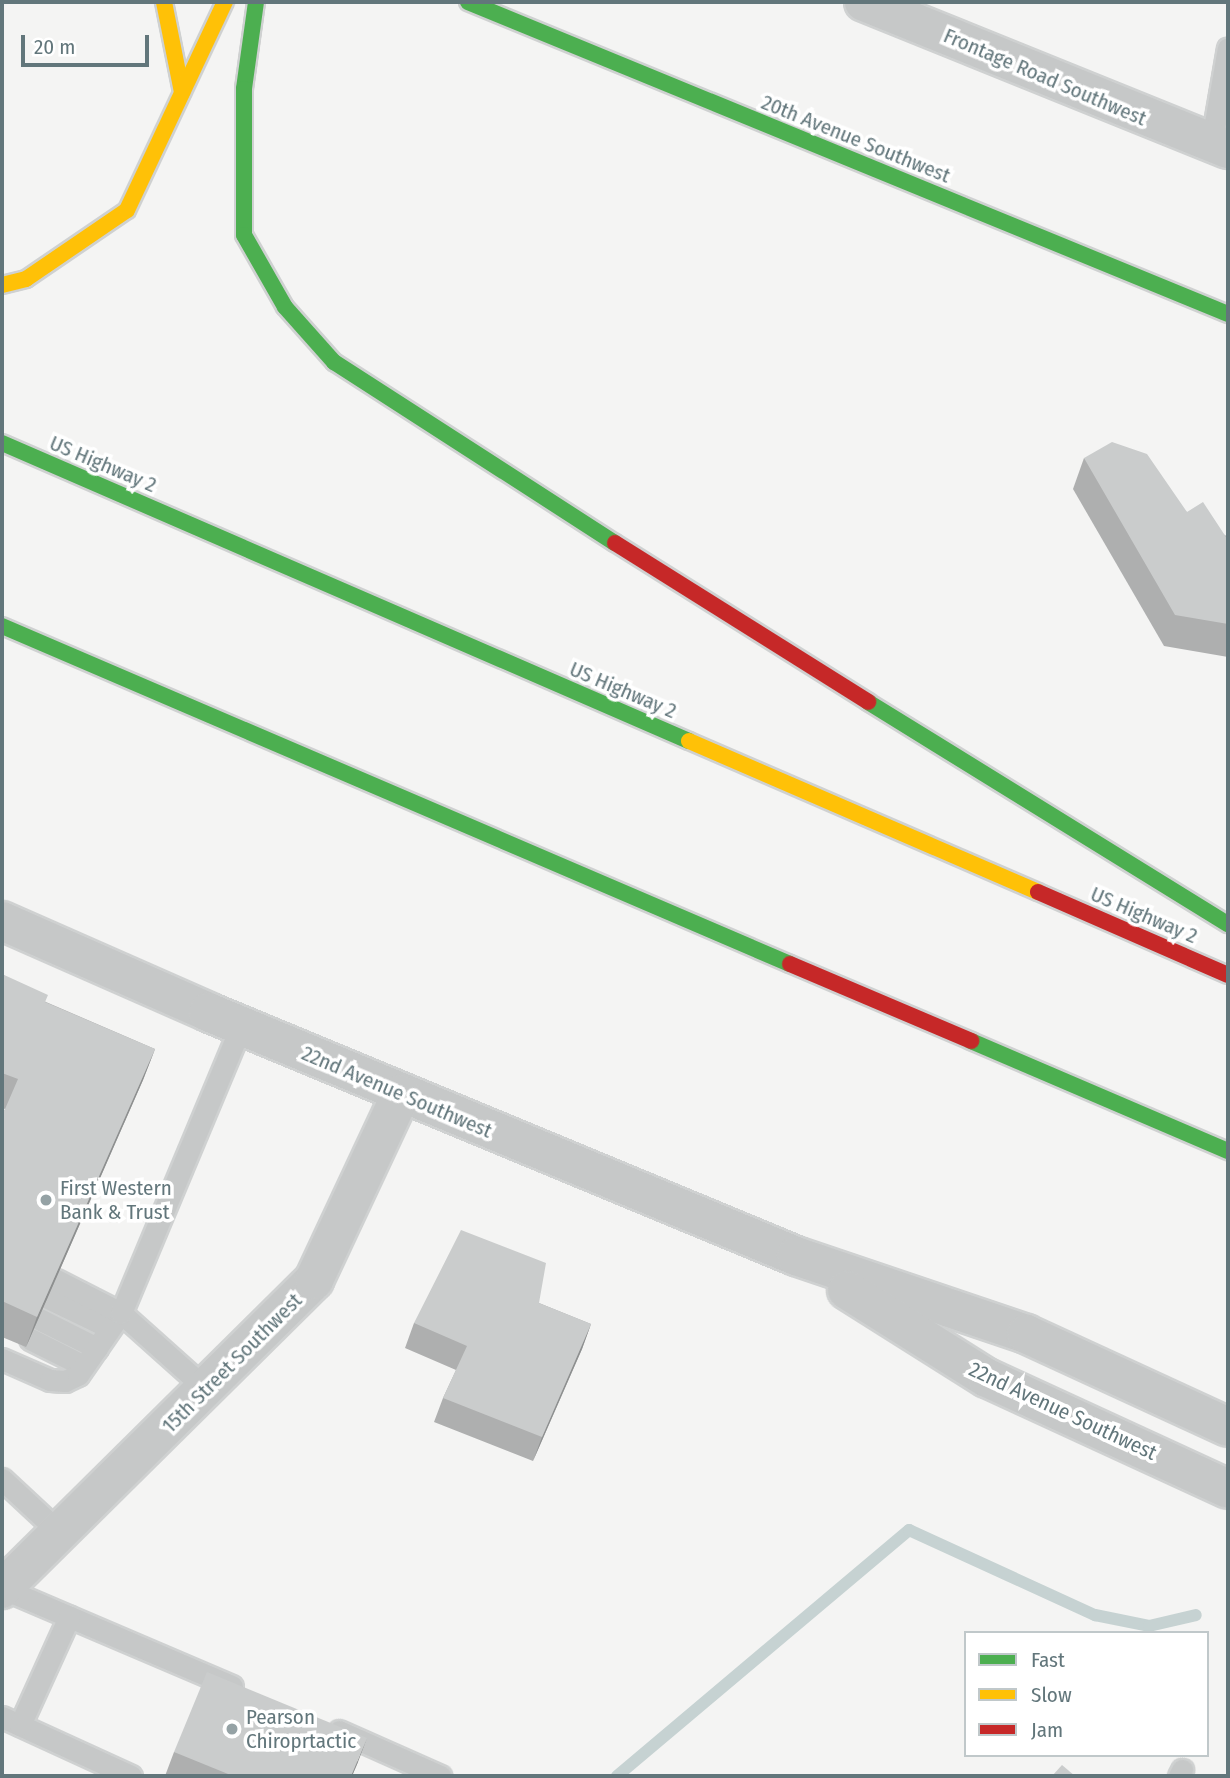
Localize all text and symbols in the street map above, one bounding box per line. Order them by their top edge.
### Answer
scale bar [24,21,152,65]
street label: Frontage Road Southwest [940,23,1150,131]
text: 20 m [34,34,75,60]
street label: 20th Avenue Southwest [758,90,954,188]
street label: US Highway 2 [46,430,160,498]
street label: US Highway 2 [566,656,680,724]
street label: US Highway 2 [1087,881,1201,949]
street label: 22nd Avenue Southwest [298,1041,496,1143]
place label: First Western Bank & Trust [60,1175,172,1225]
marker: First Western Bank & Trust [38,1192,54,1208]
street label: 15th Street Southwest [157,1288,307,1438]
street label: 22nd Avenue Southwest [965,1356,1161,1466]
legend [964,1631,1209,1757]
text: Fast [1031,1647,1065,1673]
text: Slow [1031,1682,1072,1708]
place label: Pearson Chiroprtactic [246,1704,356,1754]
text: Jam [1031,1717,1063,1743]
marker: Pearson Chiroprtactic [224,1721,240,1737]

